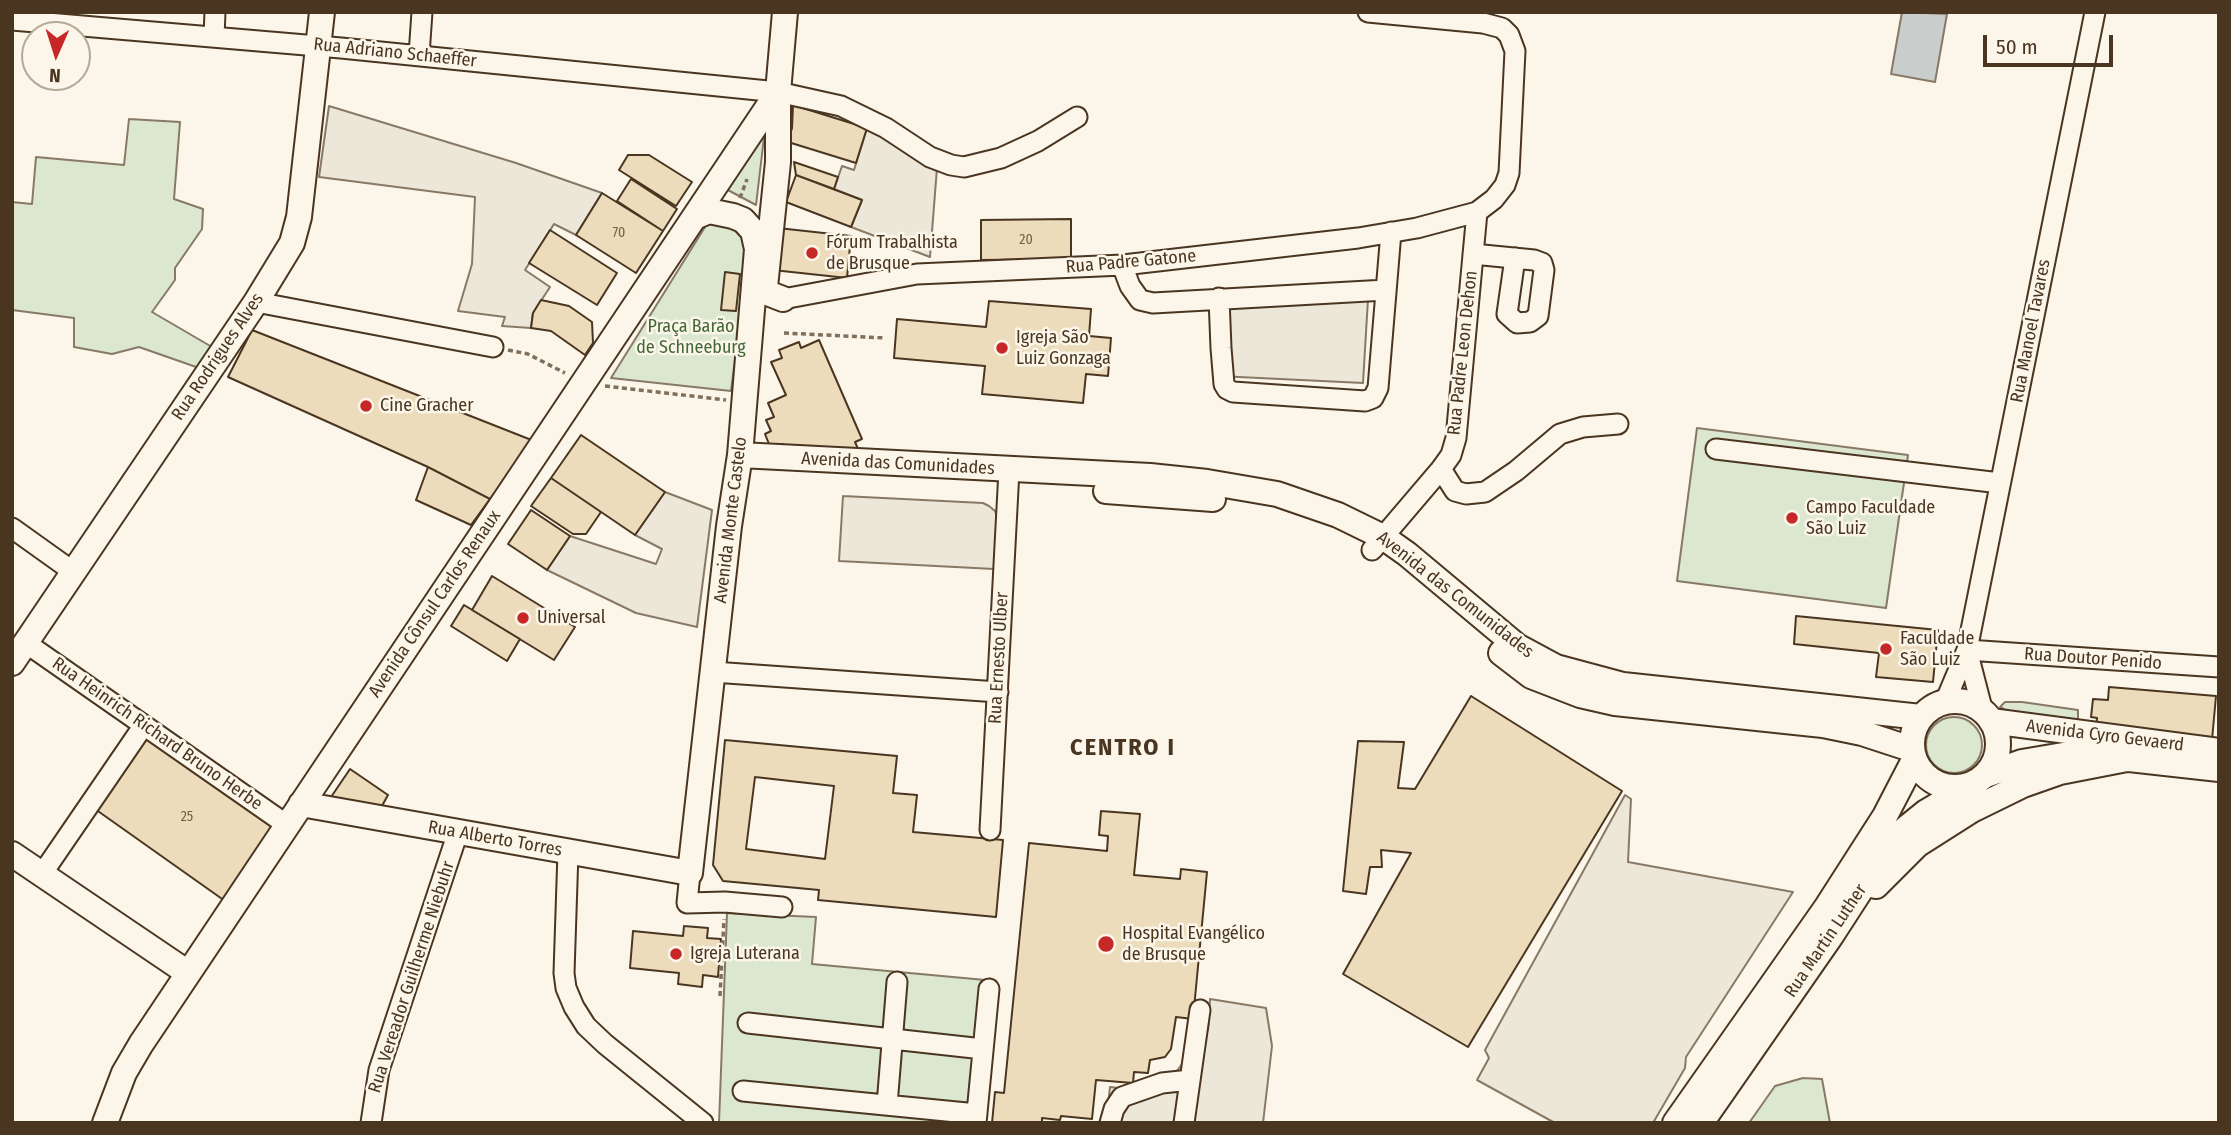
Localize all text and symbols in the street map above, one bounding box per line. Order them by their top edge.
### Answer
north arrow [21,21,91,91]
scale bar [1986,21,2116,65]
street label: Rua Adriano Schaeffer [312,34,478,72]
text: 50 m [1996,34,2038,60]
text: N [49,64,61,87]
house number: 70 [613,225,625,241]
place label: Fórum Trabalhista de Brusque [826,232,958,274]
house number: 20 [1019,232,1033,248]
marker: Fórum Trabalhista de Brusque [804,245,820,261]
street label: Rua Padre Gatone [1065,246,1197,278]
street label: Rua Manoel Tavares [2007,257,2055,405]
street label: Rua Padre Leon Dehon [1444,270,1482,436]
street label: Rua Rodrigues Alves [167,289,269,425]
park label: Praça Barão de Schneeburg [636,316,746,358]
place label: Igreja São Luiz Gonzaga [1016,327,1111,370]
marker: Igreja São Luiz Gonzaga [994,340,1010,356]
place label: Cine Gracher [380,395,474,417]
marker: Cine Gracher [358,398,374,414]
street label: Avenida Monte Castelo [710,436,752,604]
street label: Avenida das Comunidades [801,448,995,480]
place label: Campo Faculdade São Luiz [1806,497,1935,540]
street label: Avenida Cônsul Carlos Renaux [364,506,506,702]
marker: Campo Faculdade São Luiz [1784,510,1800,526]
street label: Avenida das Comunidades [1372,527,1538,663]
street label: Rua Ernesto Ulber [985,591,1013,725]
place label: Universal [537,607,605,629]
marker: Universal [515,610,531,626]
place label: Faculdade São Luiz [1900,628,1974,670]
marker: Faculdade São Luiz [1878,641,1894,657]
street label: Rua Doutor Penido [2023,643,2163,675]
street label: Rua Heinrich Richard Bruno Herbe [48,653,266,815]
street label: Avenida Cyro Gevaerd [2025,716,2185,756]
district label: CENTRO I [1071,734,1175,762]
house number: 25 [181,809,193,825]
street label: Rua Alberto Torres [426,817,564,861]
street label: Rua Vereador Guilherme Niebuhr [364,858,460,1096]
street label: Rua Martin Luther [1780,880,1872,1002]
place label: Hospital Evangélico de Brusque [1122,923,1265,965]
marker: Hospital Evangélico de Brusque [1096,934,1116,954]
place label: Igreja Luterana [690,943,800,965]
marker: Igreja Luterana [668,946,684,962]

